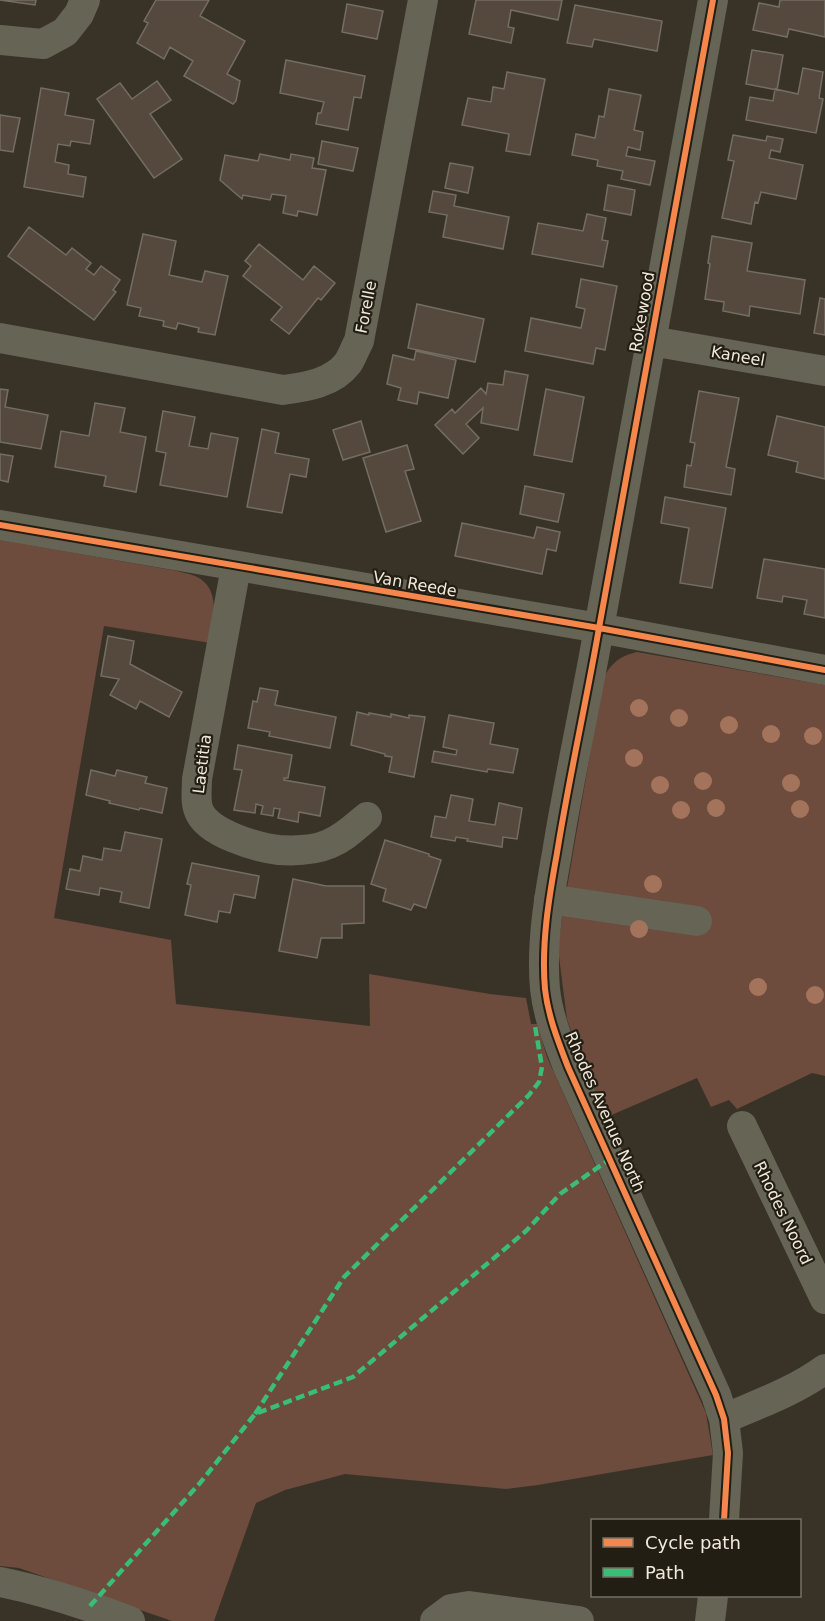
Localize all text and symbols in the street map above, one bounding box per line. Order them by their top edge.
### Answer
street label: Rokewood [626,270,658,354]
street label: Forelle [352,279,380,335]
street label: Kaneel [710,342,766,370]
street label: Van Reede [372,567,458,601]
street label: Laetitia [189,733,215,795]
street label: Rhodes Avenue North [561,1029,649,1195]
street label: Rhodes Noord [750,1158,816,1268]
legend [591,1519,801,1597]
text: Cycle path [645,1532,741,1553]
text: Path [645,1562,685,1583]

